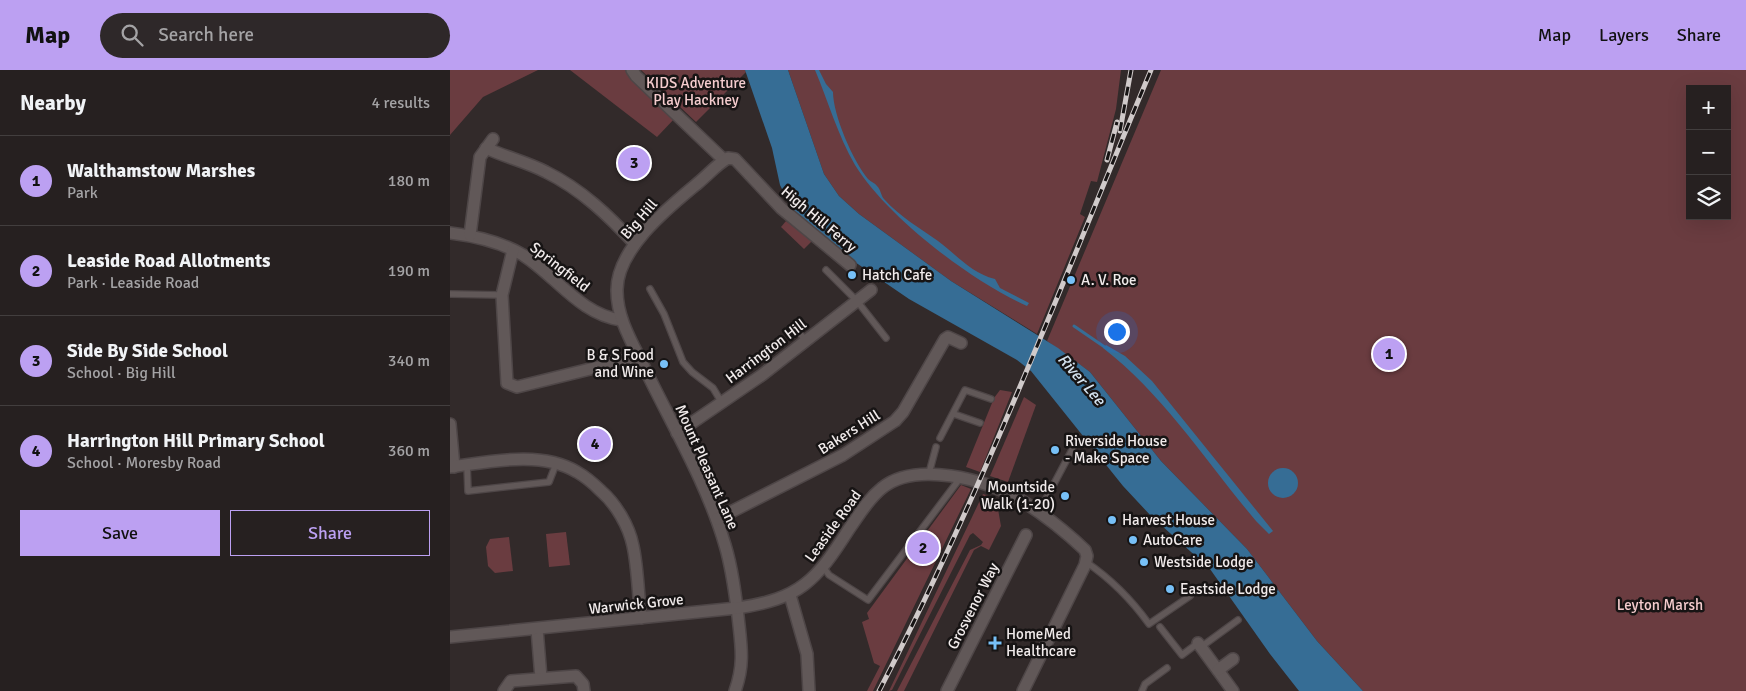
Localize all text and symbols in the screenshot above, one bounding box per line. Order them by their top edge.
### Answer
search box [100,13,450,58]
text: Map [25,20,70,50]
icon: search [118,21,146,49]
text: Search here [158,23,254,47]
text: Map [1538,24,1571,46]
text: Layers [1599,24,1649,46]
text: Share [1677,24,1721,46]
park label: KIDS Adventure Play Hackney [646,74,746,109]
map controls [1686,85,1731,220]
button: + [1686,85,1731,130]
text: Nearby [20,90,86,116]
text: 4 results [371,93,430,113]
button: − [1686,130,1731,175]
pin: 3 [618,144,650,182]
text: Walthamstow Marshes [67,159,255,183]
text: 1 [32,171,40,191]
text: 180 m [388,171,430,191]
button: layers [1686,175,1731,220]
street label: High Hill Ferry [778,182,860,256]
text: Park [67,183,98,203]
street label: Big Hill [617,195,661,243]
street label: Springfield [527,238,593,296]
text: Leaside Road Allotments [67,249,271,273]
text: 2 [32,261,40,281]
text: 190 m [388,261,430,281]
place label: Hatch Cafe [862,266,932,284]
marker: Hatch Cafe [846,269,858,281]
place label: A. V. Roe [1081,271,1137,289]
text: Park · Leaside Road [67,273,199,293]
marker: A. V. Roe [1065,274,1077,286]
street label: Harrington Hill [722,315,810,387]
your location [1104,319,1130,345]
pin: 1 [1373,335,1405,373]
text: Side By Side School [67,339,228,363]
place label: B & S Food and Wine [586,346,654,381]
water label: River Lee [1053,350,1110,410]
text: 3 [32,351,40,371]
text: 340 m [388,351,430,371]
marker: B & S Food and Wine [658,358,670,370]
text: School · Big Hill [67,363,176,383]
street label: Mount Pleasant Lane [671,402,743,532]
street label: Bakers Hill [815,406,883,458]
pin: 4 [579,425,611,463]
text: Harrington Hill Primary School [67,429,325,453]
place label: Riverside House - Make Space [1065,432,1167,467]
text: 4 [32,441,40,461]
text: 360 m [388,441,430,461]
marker: Riverside House - Make Space [1049,444,1061,456]
text: School · Moresby Road [67,453,221,473]
place label: Mountside Walk (1-20) [981,478,1055,513]
street label: Leaside Road [801,487,865,565]
marker: Mountside Walk (1-20) [1059,490,1071,502]
button: Save [20,510,220,556]
button: Share [230,510,430,556]
place label: Harvest House [1122,511,1215,529]
marker: Harvest House [1106,514,1118,526]
pin: 2 [907,529,939,567]
place label: AutoCare [1143,531,1202,549]
marker: AutoCare [1127,534,1139,546]
place label: Westside Lodge [1154,553,1254,571]
marker: Westside Lodge [1138,556,1150,568]
street label: Grosvenor Way [943,560,1003,652]
place label: Eastside Lodge [1180,580,1276,598]
marker: Eastside Lodge [1164,583,1176,595]
street label: Warwick Grove [588,590,684,618]
park label: Leyton Marsh [1617,596,1703,614]
place label: HomeMed Healthcare [1006,625,1076,660]
marker: HomeMed Healthcare [988,636,1002,650]

